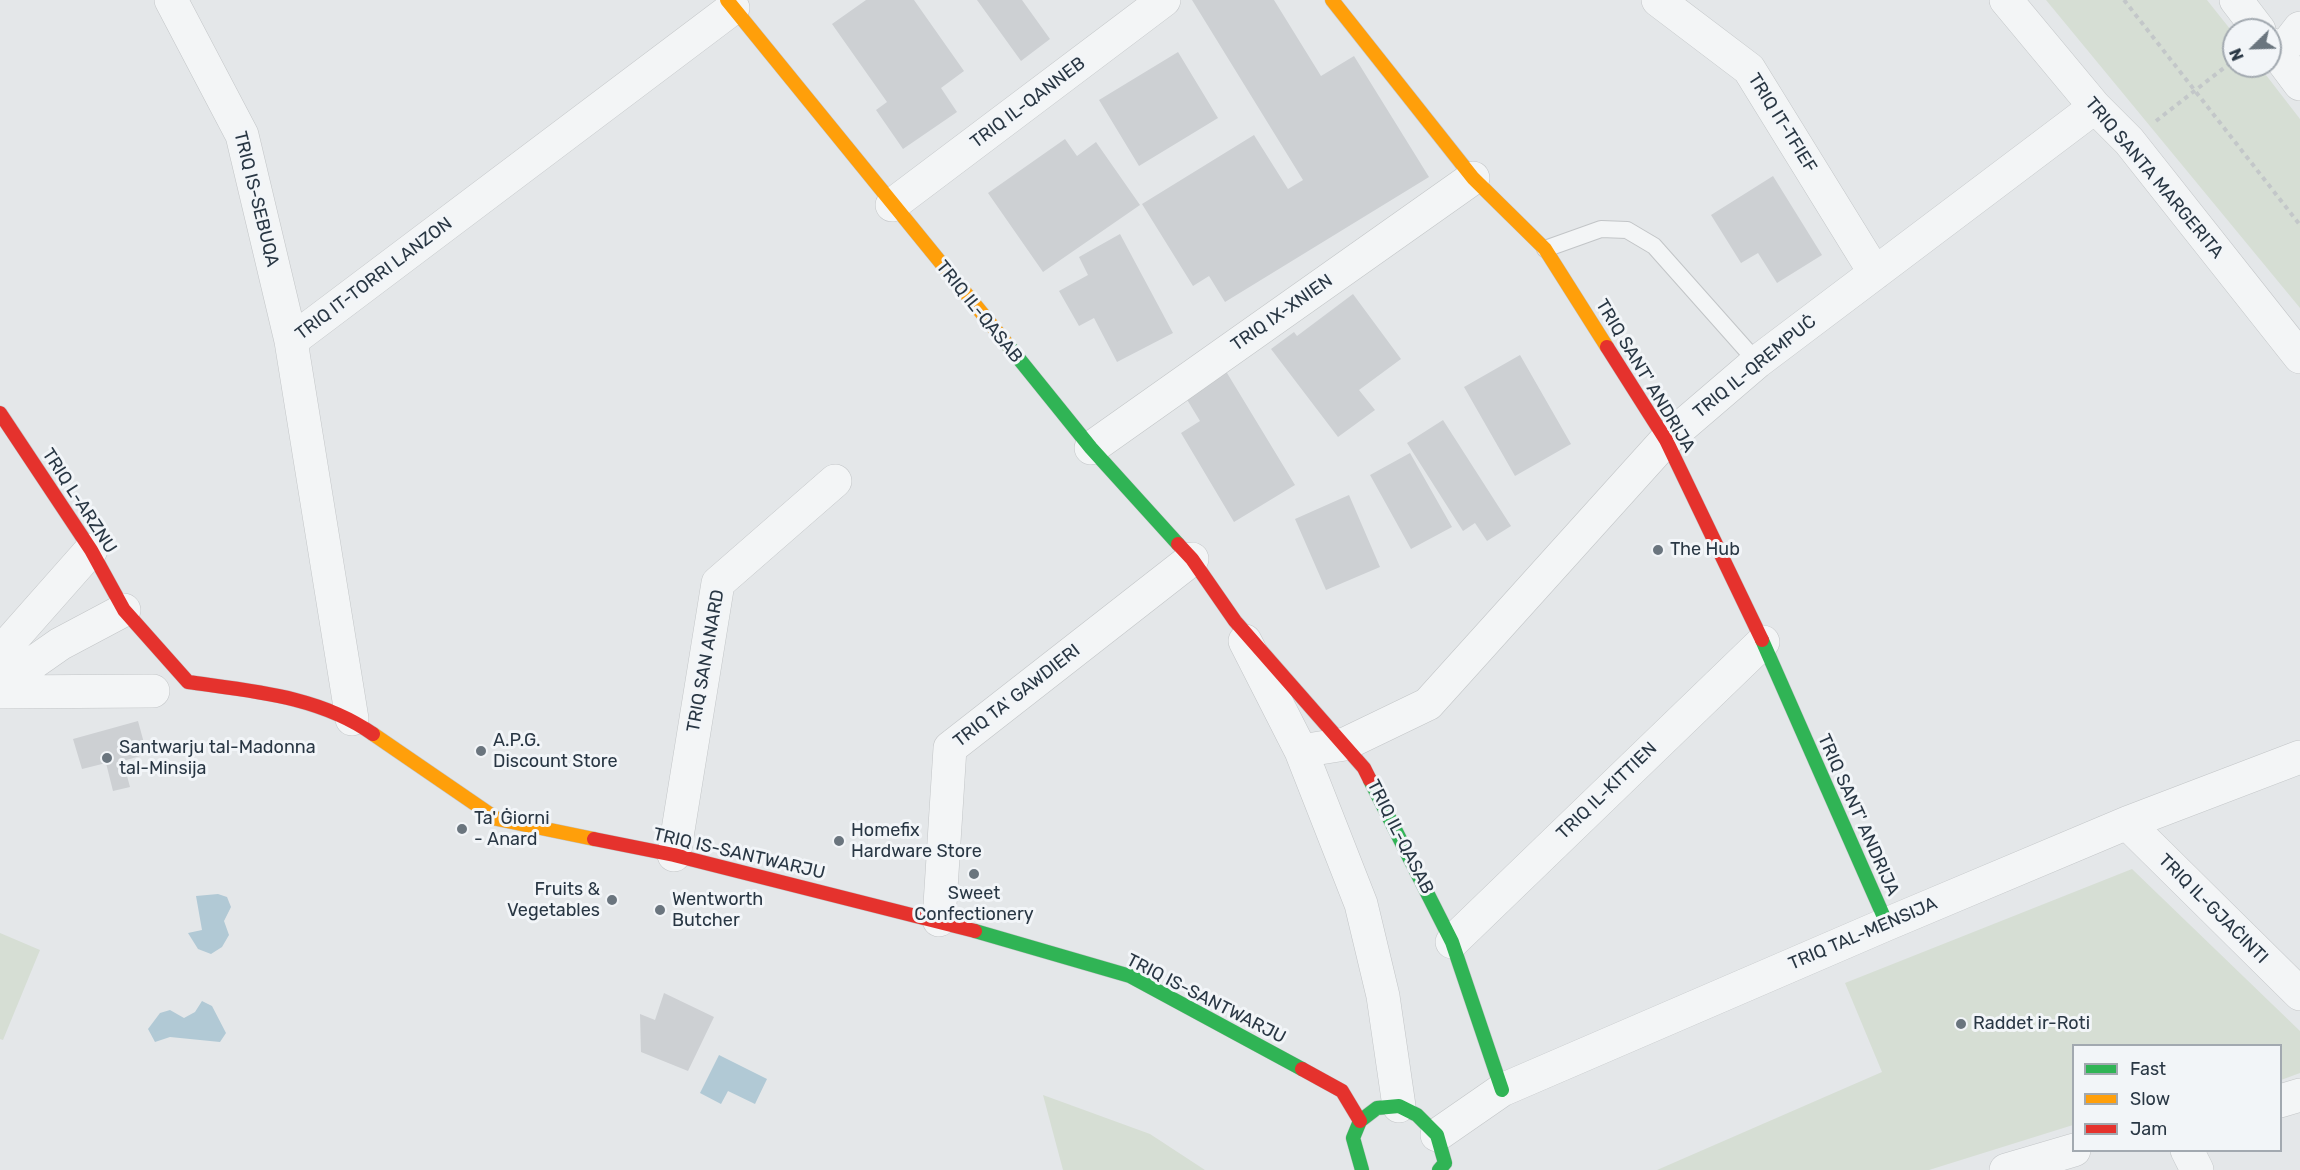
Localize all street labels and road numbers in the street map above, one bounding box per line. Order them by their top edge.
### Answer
street label: TRIQ IL-QANNEB [966,53,1090,153]
street label: TRIQ IT-TFIEF [1743,69,1821,177]
street label: TRIQ SANTA MARGERITA [2080,93,2228,263]
street label: TRIQ IS-SEBUQA [229,129,283,269]
street label: TRIQ IT-TORRI LANZON [291,213,457,345]
street label: TRIQ IL-QASAB [931,257,1027,367]
street label: TRIQ IX-XNIEN [1227,270,1337,356]
street label: TRIQ SANT' ANDRIJA [1591,295,1699,457]
street label: TRIQ IL-QREMPUĊ [1689,311,1821,423]
street label: TRIQ L-ARZNU [37,444,121,558]
street label: TRIQ SAN ANARD [683,588,729,734]
street label: TRIQ TA' GAWDIERI [949,640,1085,752]
street label: TRIQ SANT' ANDRIJA [1813,731,1903,899]
street label: TRIQ IL-KITTIEN [1552,738,1662,844]
street label: TRIQ IL-QASAB [1362,776,1438,898]
street label: TRIQ IS-SANTWARJU [651,824,827,884]
street label: TRIQ IL-GJAĊINTI [2154,850,2272,968]
street label: TRIQ TAL-MENSIJA [1785,893,1941,975]
street label: TRIQ IS-SANTWARJU [1123,949,1289,1049]

